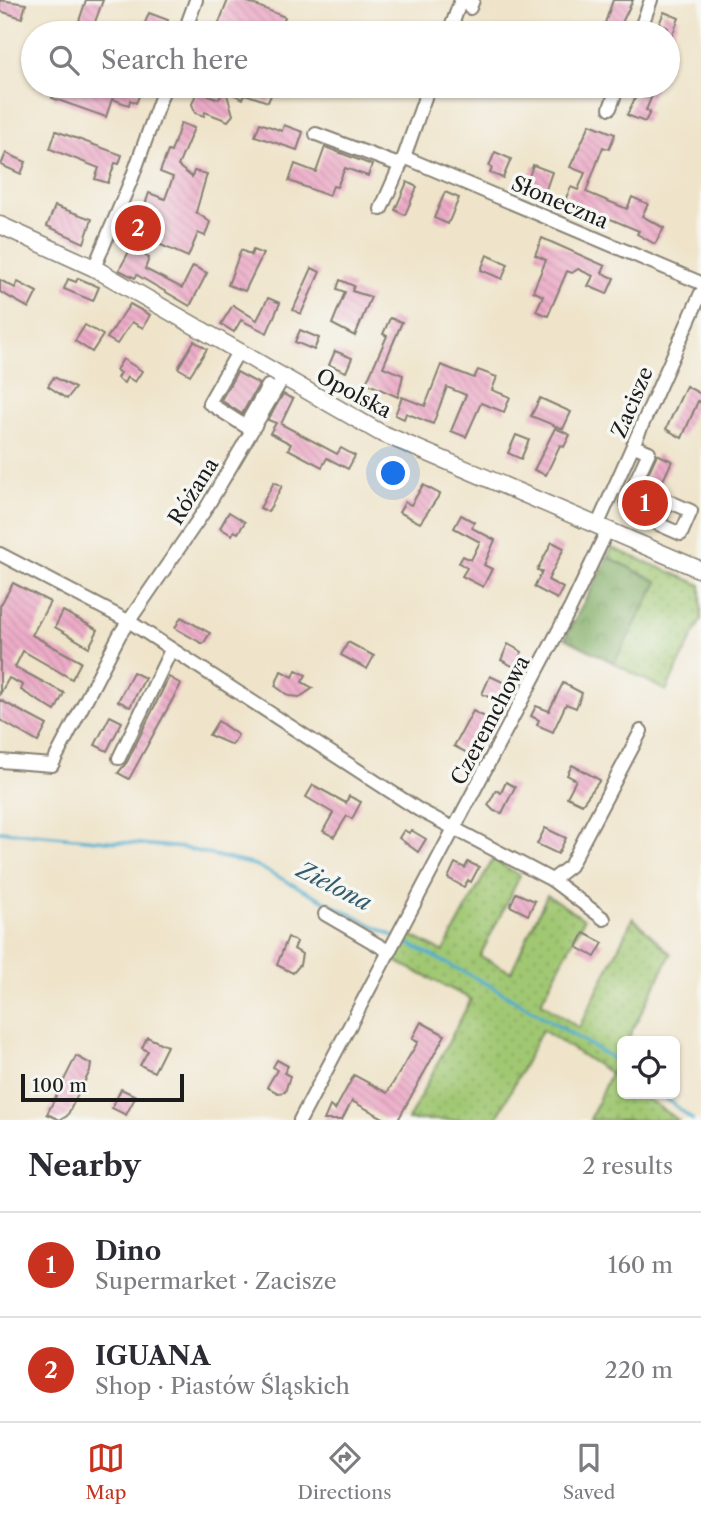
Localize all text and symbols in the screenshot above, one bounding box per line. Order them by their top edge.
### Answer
search box [21,21,680,98]
icon: search [45,41,83,79]
text: Search here [101,44,248,76]
street label: Słoneczna [508,170,613,234]
pin: 2 [115,202,161,254]
street label: Opolska [312,363,397,424]
street label: Zacisze [606,363,658,441]
street label: Różana [163,452,224,529]
your location [376,456,410,490]
pin: 1 [622,477,668,529]
street label: Czeremchowa [445,650,535,789]
water label: Zielona [291,855,376,917]
map controls [617,1036,680,1099]
button: locate [617,1036,680,1099]
scale bar [21,1071,184,1103]
text: 100 m [32,1074,87,1097]
text: Nearby [28,1147,141,1184]
text: 2 results [582,1152,673,1180]
text: Dino [95,1235,161,1267]
text: 1 [46,1251,56,1279]
text: 160 m [608,1251,673,1279]
text: Supermarket · Zacisze [95,1267,337,1295]
text: IGUANA [95,1340,210,1372]
text: 2 [44,1356,58,1384]
text: 220 m [604,1356,673,1384]
text: Shop · Piastów Śląskich [95,1372,350,1400]
tab: Map [86,1439,126,1504]
tab: Directions [298,1439,391,1504]
tab: Saved [563,1439,615,1504]

